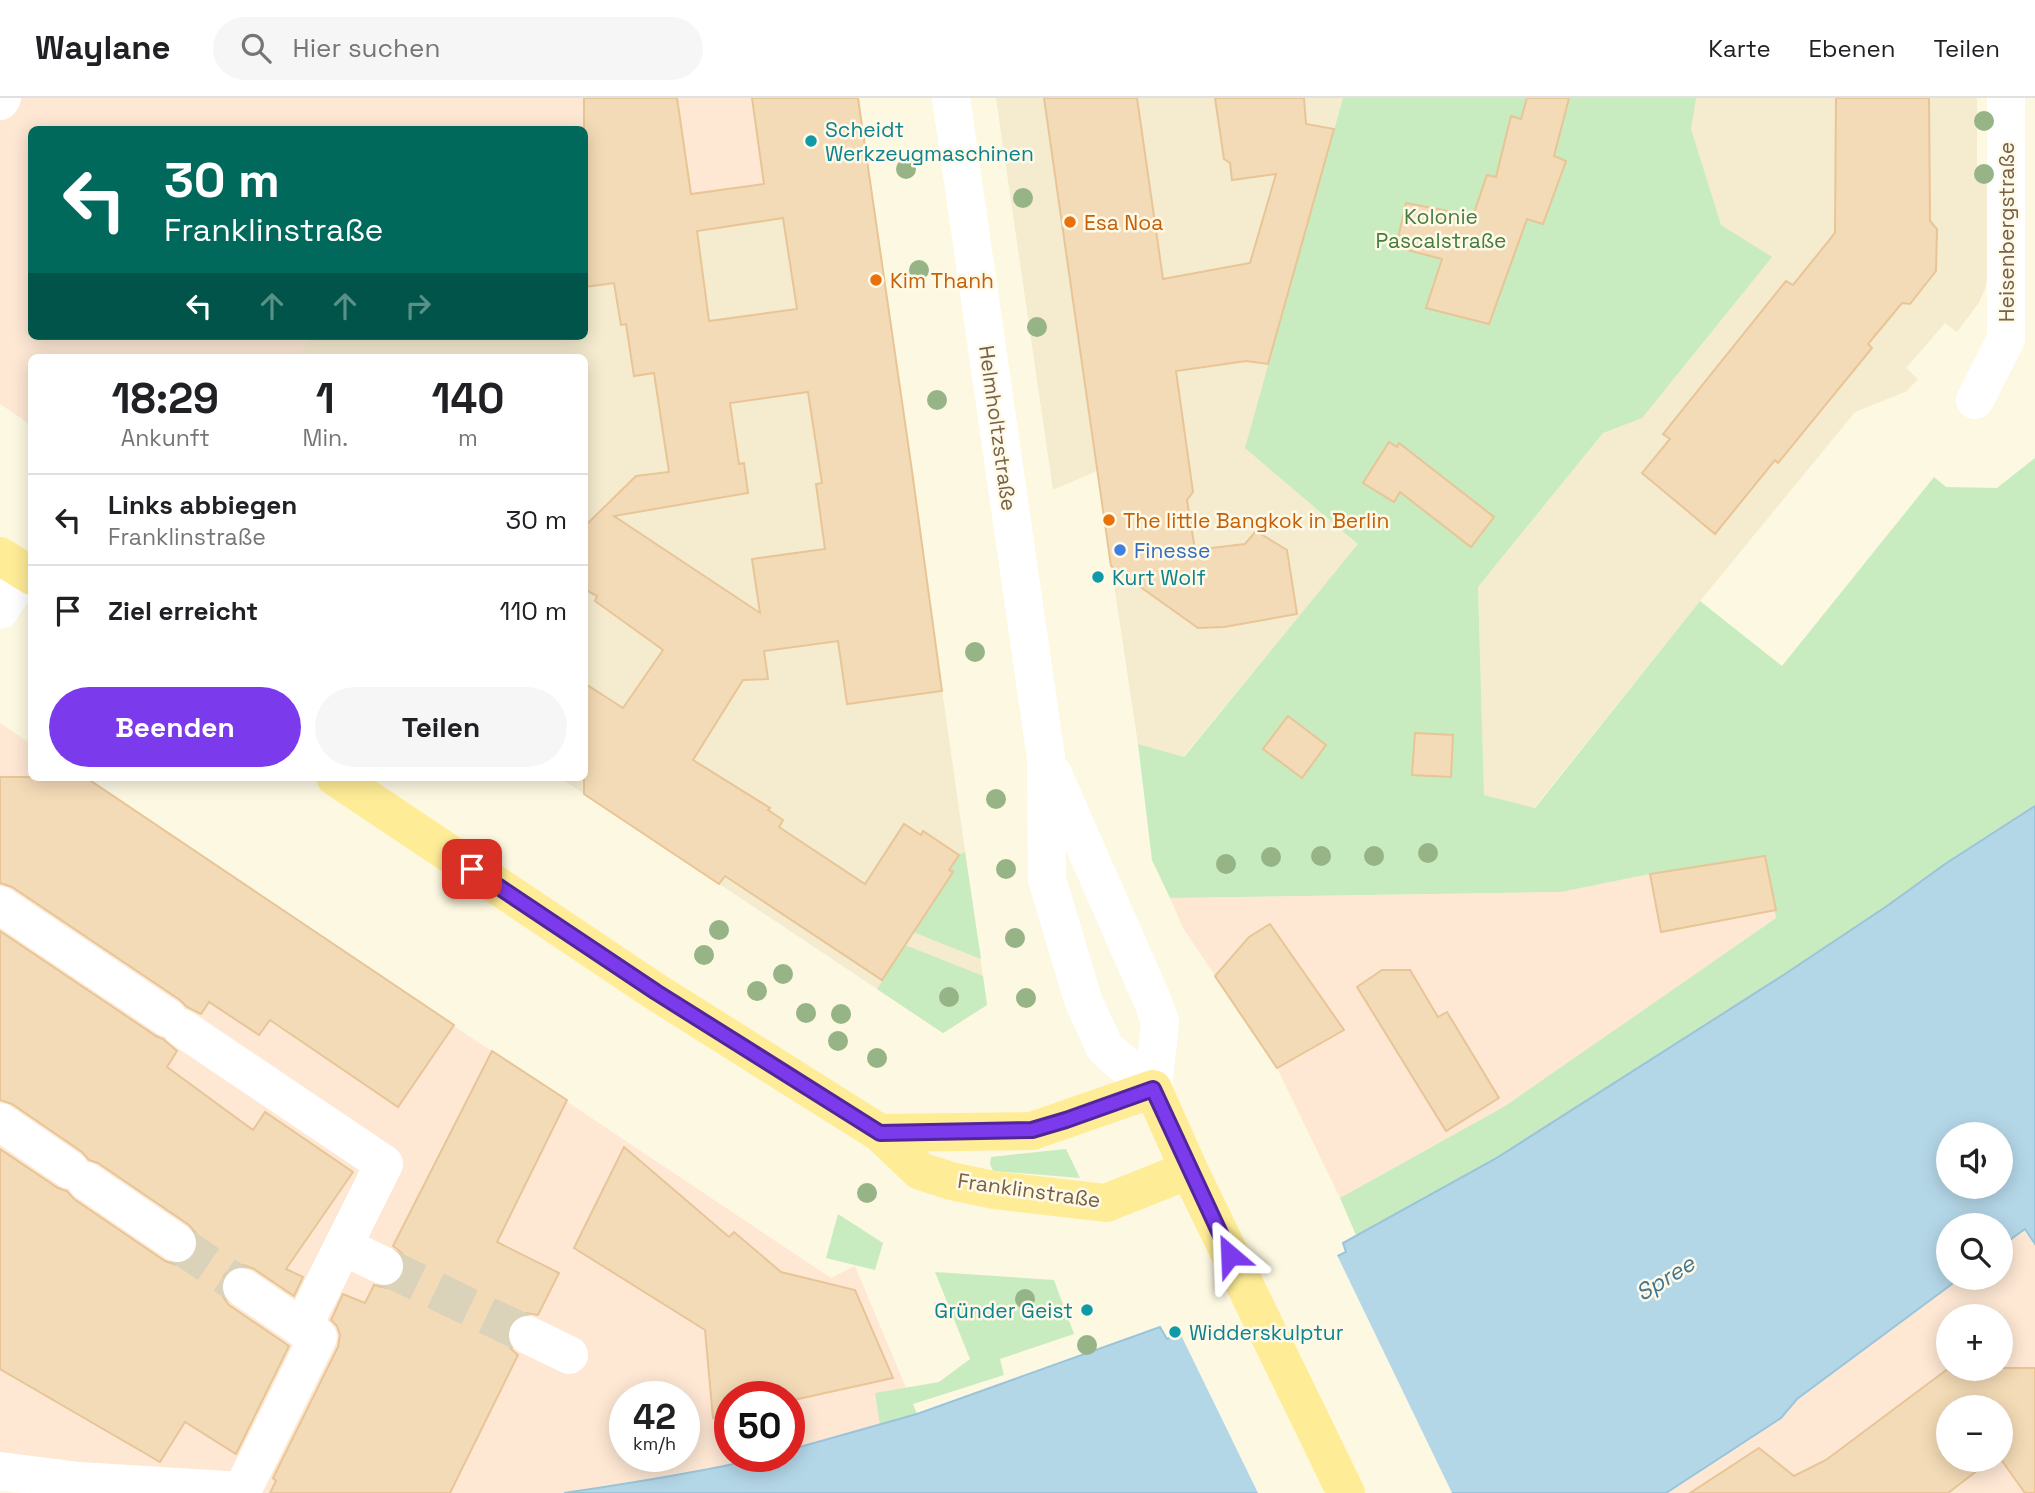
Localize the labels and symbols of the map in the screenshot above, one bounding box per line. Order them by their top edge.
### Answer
place label: Scheidt Werkzeugmaschinen [825,116,1034,167]
marker: Scheidt Werkzeugmaschinen [803,133,819,149]
street label: Heisenbergstraße [1993,142,2020,322]
park label: Kolonie Pascalstraße [1376,203,1506,254]
place label: Esa Noa [1084,209,1163,236]
marker: Esa Noa [1062,214,1078,230]
place label: Kim Thanh [890,267,994,294]
marker: Kim Thanh [868,272,884,288]
street label: Helmholtzstraße [973,344,1023,512]
place label: The little Bangkok in Berlin [1123,507,1389,534]
marker: The little Bangkok in Berlin [1101,512,1117,528]
place label: Finesse [1134,537,1210,564]
marker: Finesse [1112,542,1128,558]
place label: Kurt Wolf [1112,564,1206,591]
marker: Kurt Wolf [1090,569,1106,585]
pin [442,839,502,899]
street label: Franklinstraße [956,1167,1102,1213]
position arrow [1193,1218,1267,1292]
water label: Spree [1630,1247,1701,1308]
place label: Gründer Geist [934,1297,1073,1324]
marker: Gründer Geist [1079,1302,1095,1318]
place label: Widderskulptur [1189,1319,1344,1346]
marker: Widderskulptur [1167,1324,1183,1340]
speed limit sign: 50 [714,1381,805,1472]

